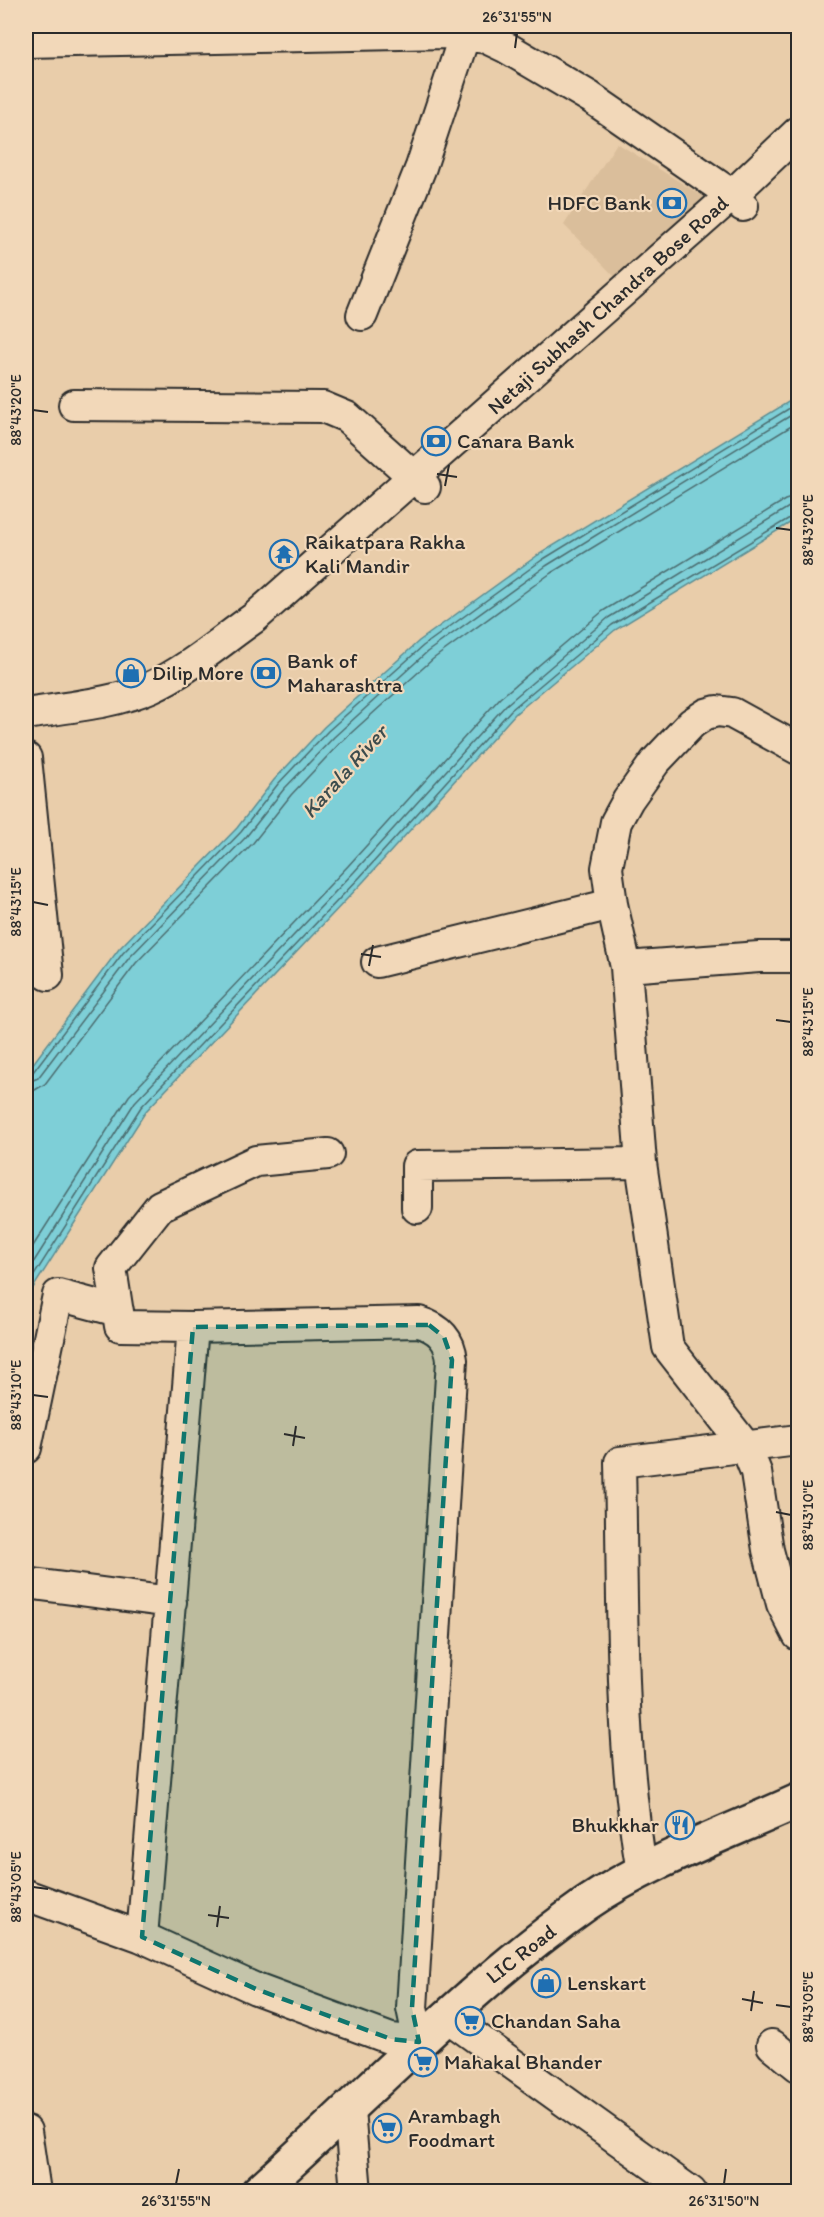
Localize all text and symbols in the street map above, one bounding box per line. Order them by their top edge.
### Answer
text: 26°31'55"N [482,8,552,26]
bank icon: HDFC Bank [656,187,688,219]
street label: Netaji Subhash Chandra Bose Road [482,189,734,419]
place label: HDFC Bank [547,190,651,215]
text: 88°43'20"E [7,374,25,446]
bank icon: Canara Bank [420,425,452,457]
place label: Canara Bank [457,428,575,453]
text: 88°43'20"E [799,494,817,566]
place label: Raikatpara Rakha Kali Mandir [305,529,466,578]
temple icon: Raikatpara Rakha Kali Mandir [268,538,300,570]
place label: Bank of Maharashtra [287,648,403,697]
shop icon: Dilip More [115,657,147,689]
bank icon: Bank of Maharashtra [250,657,282,689]
place label: Dilip More [152,660,244,685]
water label: Karala River [296,718,395,823]
text: 88°43'15"E [7,867,25,937]
text: 88°43'15"E [799,987,817,1057]
text: 88°43'10"E [7,1360,25,1430]
text: 88°43'10"E [799,1480,817,1550]
restaurant icon: Bhukkhar [664,1809,696,1841]
place label: Bhukkhar [571,1812,659,1837]
text: 88°43'05"E [7,1851,25,1923]
street label: LIC Road [481,1918,561,1989]
shop icon: Lenskart [530,1967,562,1999]
place label: Lenskart [567,1970,646,1995]
text: 88°43'05"E [799,1971,817,2043]
supermarket icon: Chandan Saha [454,2005,486,2037]
place label: Chandan Saha [491,2008,621,2033]
supermarket icon: Mahakal Bhander [407,2046,439,2078]
place label: Mahakal Bhander [444,2049,603,2074]
place label: Arambagh Foodmart [408,2103,501,2152]
supermarket icon: Arambagh Foodmart [371,2112,403,2144]
text: 26°31'55"N [141,2192,211,2210]
text: 26°31'50"N [689,2192,759,2210]

